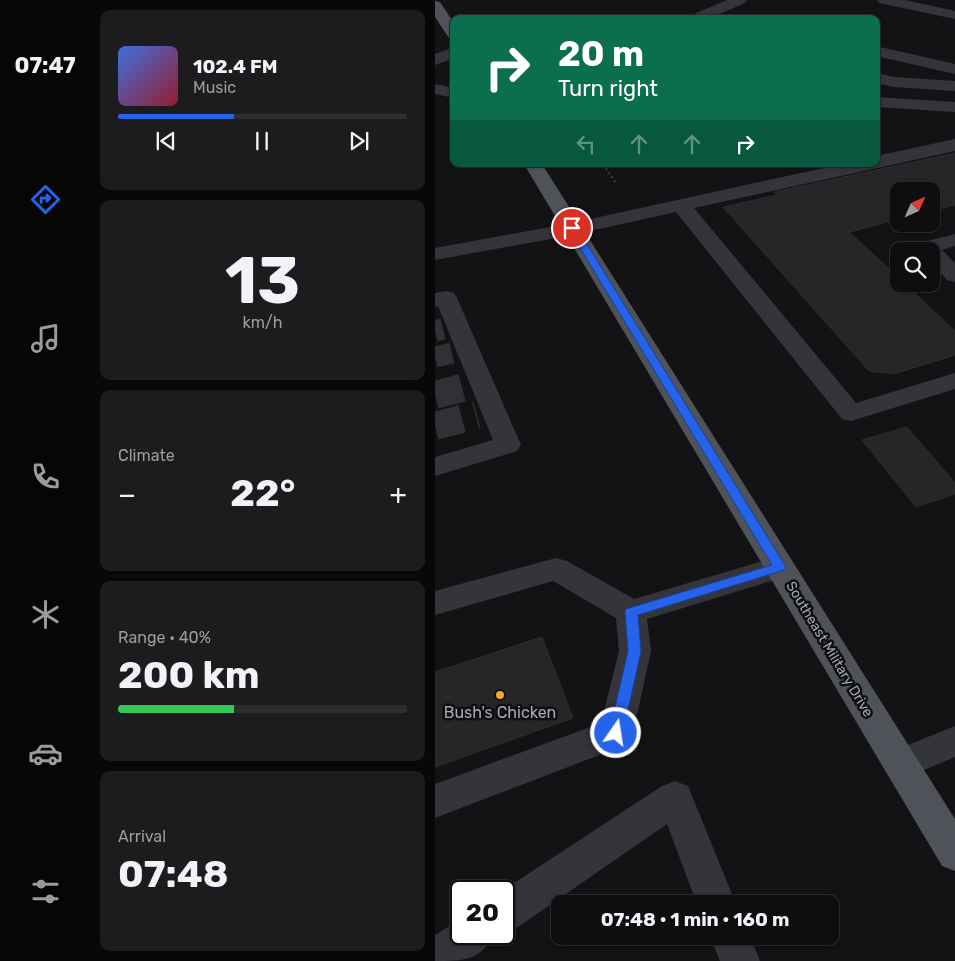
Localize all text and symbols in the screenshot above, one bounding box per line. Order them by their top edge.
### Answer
text: 20 m [558,33,644,75]
icon: right [475,35,540,100]
text: 07:47 [14,52,76,79]
text: 102.4 FM [193,55,277,78]
text: Turn right [558,75,658,102]
text: Music [193,78,236,97]
icon: previous [152,127,180,155]
icon: pause [248,127,276,155]
icon: next [345,127,373,155]
icon: left [572,130,600,158]
icon: ahead [625,130,653,158]
icon: ahead [678,130,706,158]
icon: right [731,130,759,158]
icon: directions [28,182,63,217]
north arrow [890,182,940,232]
map controls [890,182,940,292]
pin [551,207,593,249]
icon: arrive [558,214,586,242]
text: 13 [225,242,300,319]
button: search [890,242,940,292]
text: km/h [243,313,282,332]
icon: music [28,321,63,356]
text: Climate [118,446,175,465]
icon: phone [28,459,63,494]
text: 22° [230,470,295,516]
text: − [118,478,136,511]
text: + [390,478,407,511]
street label: Southeast Military Drive [782,578,877,720]
icon: climate [28,597,63,632]
text: Range · 40% [118,628,211,647]
text: 200 km [118,652,260,698]
marker: Bush's Chicken [494,689,506,701]
place label: Bush's Chicken [444,703,556,722]
position arrow [589,706,641,758]
icon: car [28,736,63,771]
text: Arrival [118,827,166,846]
text: 07:48 [118,851,228,897]
icon: filters [28,874,63,909]
speed limit sign: 20 [450,880,515,945]
text: 07:48 · 1 min · 160 m [601,908,789,931]

